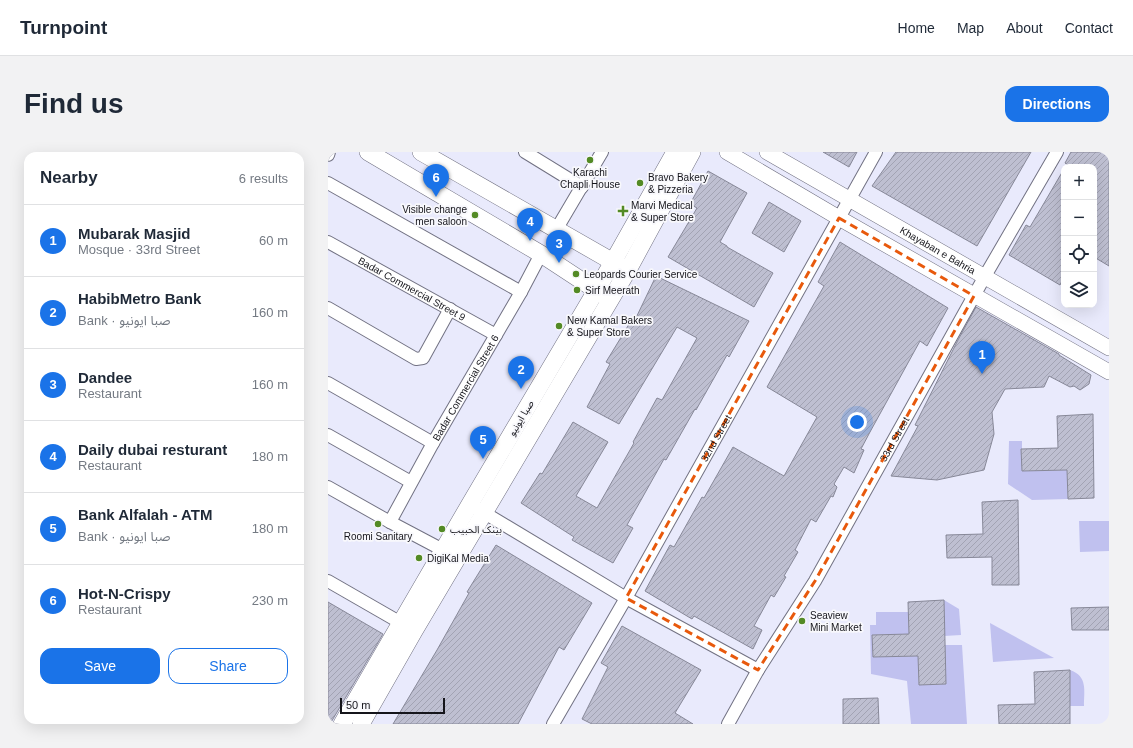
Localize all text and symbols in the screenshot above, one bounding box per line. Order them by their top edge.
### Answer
text: Turnpoint [20,17,107,38]
text: Home [898,20,935,36]
text: Map [957,20,984,36]
text: About [1006,20,1043,36]
text: Contact [1065,20,1113,36]
button: Directions [1005,86,1109,122]
text: Find us [24,88,124,119]
marker: Karachi Chapli House [585,155,595,165]
pin: 6 [423,164,449,197]
map controls [1061,164,1097,308]
button: + [1061,164,1097,200]
place label: Karachi Chapli House [560,167,620,190]
text: Nearby [40,168,98,187]
text: 6 results [239,171,288,186]
place label: Bravo Bakery & Pizzeria [648,172,708,195]
marker: Bravo Bakery & Pizzeria [635,178,645,188]
place label: Marvi Medical & Super Store [631,200,694,223]
button: − [1061,200,1097,236]
place label: Visible change men saloon [402,204,467,227]
marker: Marvi Medical & Super Store [618,206,628,216]
pin: 4 [517,208,543,241]
marker: Visible change men saloon [470,210,480,220]
street label: Khayaban e Bahria [898,224,978,276]
text: Mubarak Masjid [78,225,191,242]
pin: 3 [546,230,572,263]
text: 1 [49,233,57,248]
text: 60 m [259,233,288,248]
button: locate [1061,236,1097,272]
text: Mosque · 33rd Street [78,242,200,257]
street label: Badar Commercial Street 9 [357,254,468,323]
marker: Leopards Courier Service [571,269,581,279]
place label: Leopards Courier Service [584,269,698,280]
button: layers [1061,272,1097,308]
marker: Sirf Meerath [572,285,582,295]
place label: Sirf Meerath [585,285,639,296]
text: HabibMetro Bank [78,290,201,307]
text: 2 [49,305,57,320]
text: 160 m [252,305,288,320]
text: Bank · صبا ایونیو [78,313,170,328]
place label: New Kamal Bakers & Super Store [567,315,652,338]
marker: New Kamal Bakers & Super Store [554,321,564,331]
street label: Badar Commercial Street 6 [430,332,501,443]
pin: 1 [969,341,995,374]
pin: 2 [508,356,534,389]
text: Dandee [78,369,132,386]
text: 3 [49,377,57,392]
text: 160 m [252,377,288,392]
text: Restaurant [78,386,142,401]
street label: صبا ایونیو [506,398,537,438]
your location [847,412,867,432]
street label: 32nd Street [698,413,733,463]
street label: 33rd Street [877,415,911,463]
pin: 5 [470,426,496,459]
text: Daily dubai resturant [78,441,227,458]
text: 4 [49,449,57,464]
text: 180 m [252,449,288,464]
text: Restaurant [78,458,142,473]
text: Bank Alfalah - ATM [78,506,212,523]
marker: Roomi Sanitary [373,519,383,529]
text: 5 [49,521,57,536]
text: 180 m [252,521,288,536]
marker: بينک الحبيب [437,524,447,534]
place label: بينک الحبيب [450,524,502,535]
text: Bank · صبا ایونیو [78,529,170,544]
place label: Roomi Sanitary [344,531,412,542]
marker: DigiKal Media [414,553,424,563]
place label: DigiKal Media [427,553,489,564]
text: Hot-N-Crispy [78,585,171,602]
text: 6 [49,593,57,608]
text: 230 m [252,593,288,608]
text: Restaurant [78,602,142,617]
place label: Seaview Mini Market [810,610,862,633]
marker: Seaview Mini Market [797,616,807,626]
button: Save [40,648,160,684]
button: Share [168,648,288,684]
scale bar [340,696,445,715]
text: 50 m [346,699,370,711]

